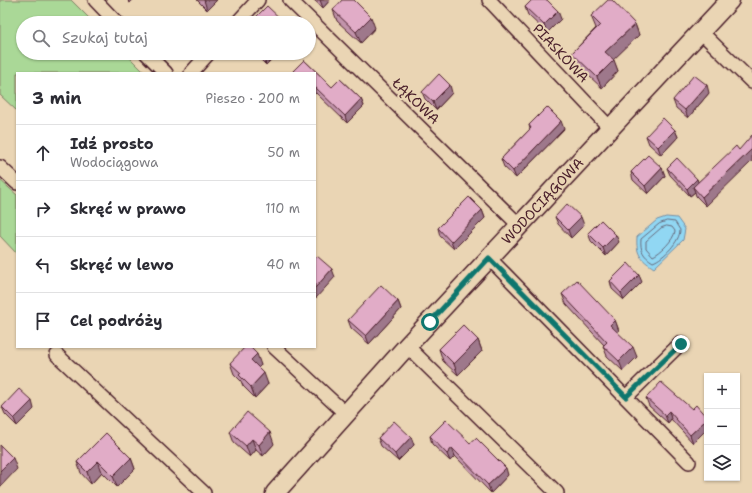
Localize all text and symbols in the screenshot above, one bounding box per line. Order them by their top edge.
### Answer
search box [16,16,316,60]
street label: PIASKOWA [529,20,593,86]
icon: search [30,27,52,49]
text: Szukaj tutaj [62,28,148,48]
street label: ŁĄKOWA [388,73,443,128]
text: 3 min [32,87,82,109]
text: Pieszo · 200 m [206,90,300,107]
text: Idź prosto [70,134,154,154]
icon: ahead [32,142,54,164]
text: 50 m [267,144,300,161]
text: Wodociągowa [70,154,158,171]
street label: WODOCIĄGOWA [498,154,587,248]
icon: right [32,198,54,220]
text: Skręć w prawo [70,199,186,219]
text: 110 m [265,200,300,217]
icon: left [32,254,54,276]
text: Skręć w lewo [70,255,174,275]
text: 40 m [266,256,300,273]
icon: arrive [32,310,54,332]
text: Cel podróży [70,311,162,331]
route start [421,313,439,331]
route end [672,335,690,353]
map controls [704,373,740,481]
button: + [704,373,740,409]
button: − [704,409,740,445]
button: layers [704,445,740,481]

